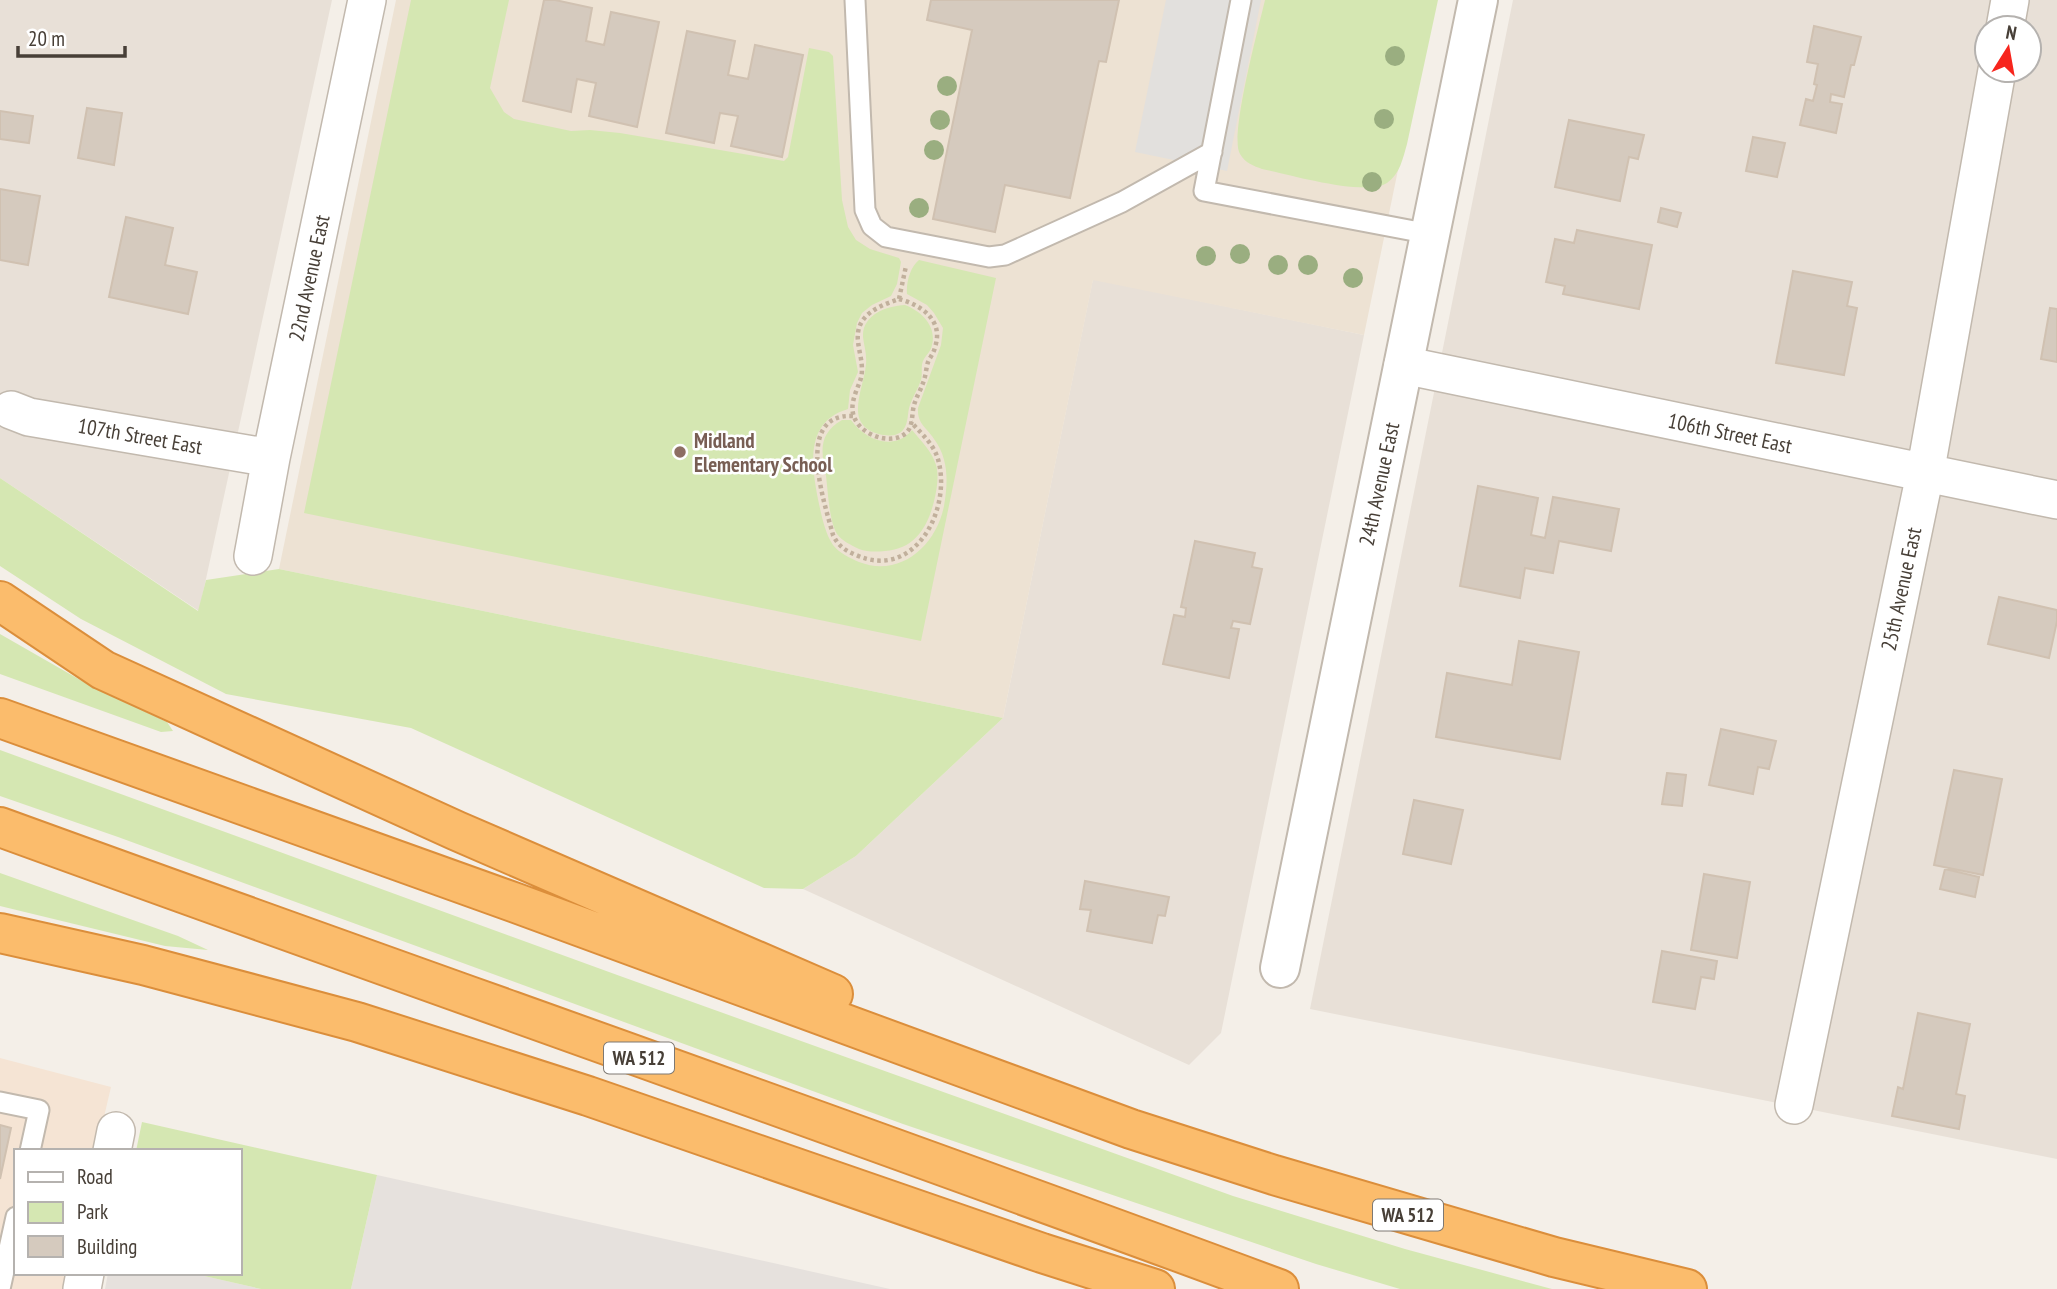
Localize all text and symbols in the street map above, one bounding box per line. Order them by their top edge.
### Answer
scale bar [18,14,124,58]
north arrow [1973,14,2043,84]
text: N [2004,20,2019,45]
text: 20 m [28,25,65,52]
street label: 22nd Avenue East [282,212,336,344]
street label: 106th Street East [1666,407,1795,459]
street label: 107th Street East [76,412,205,460]
street label: 24th Avenue East [1353,420,1405,548]
place label: Midland Elementary School [694,427,833,478]
marker: Midland Elementary School [672,444,688,460]
street label: 25th Avenue East [1875,525,1927,653]
road number: WA 512 [604,1042,674,1074]
legend [14,1149,242,1275]
text: Road [77,1163,113,1190]
text: Park [77,1198,108,1225]
road number: WA 512 [1373,1200,1443,1231]
text: Building [77,1233,137,1260]

